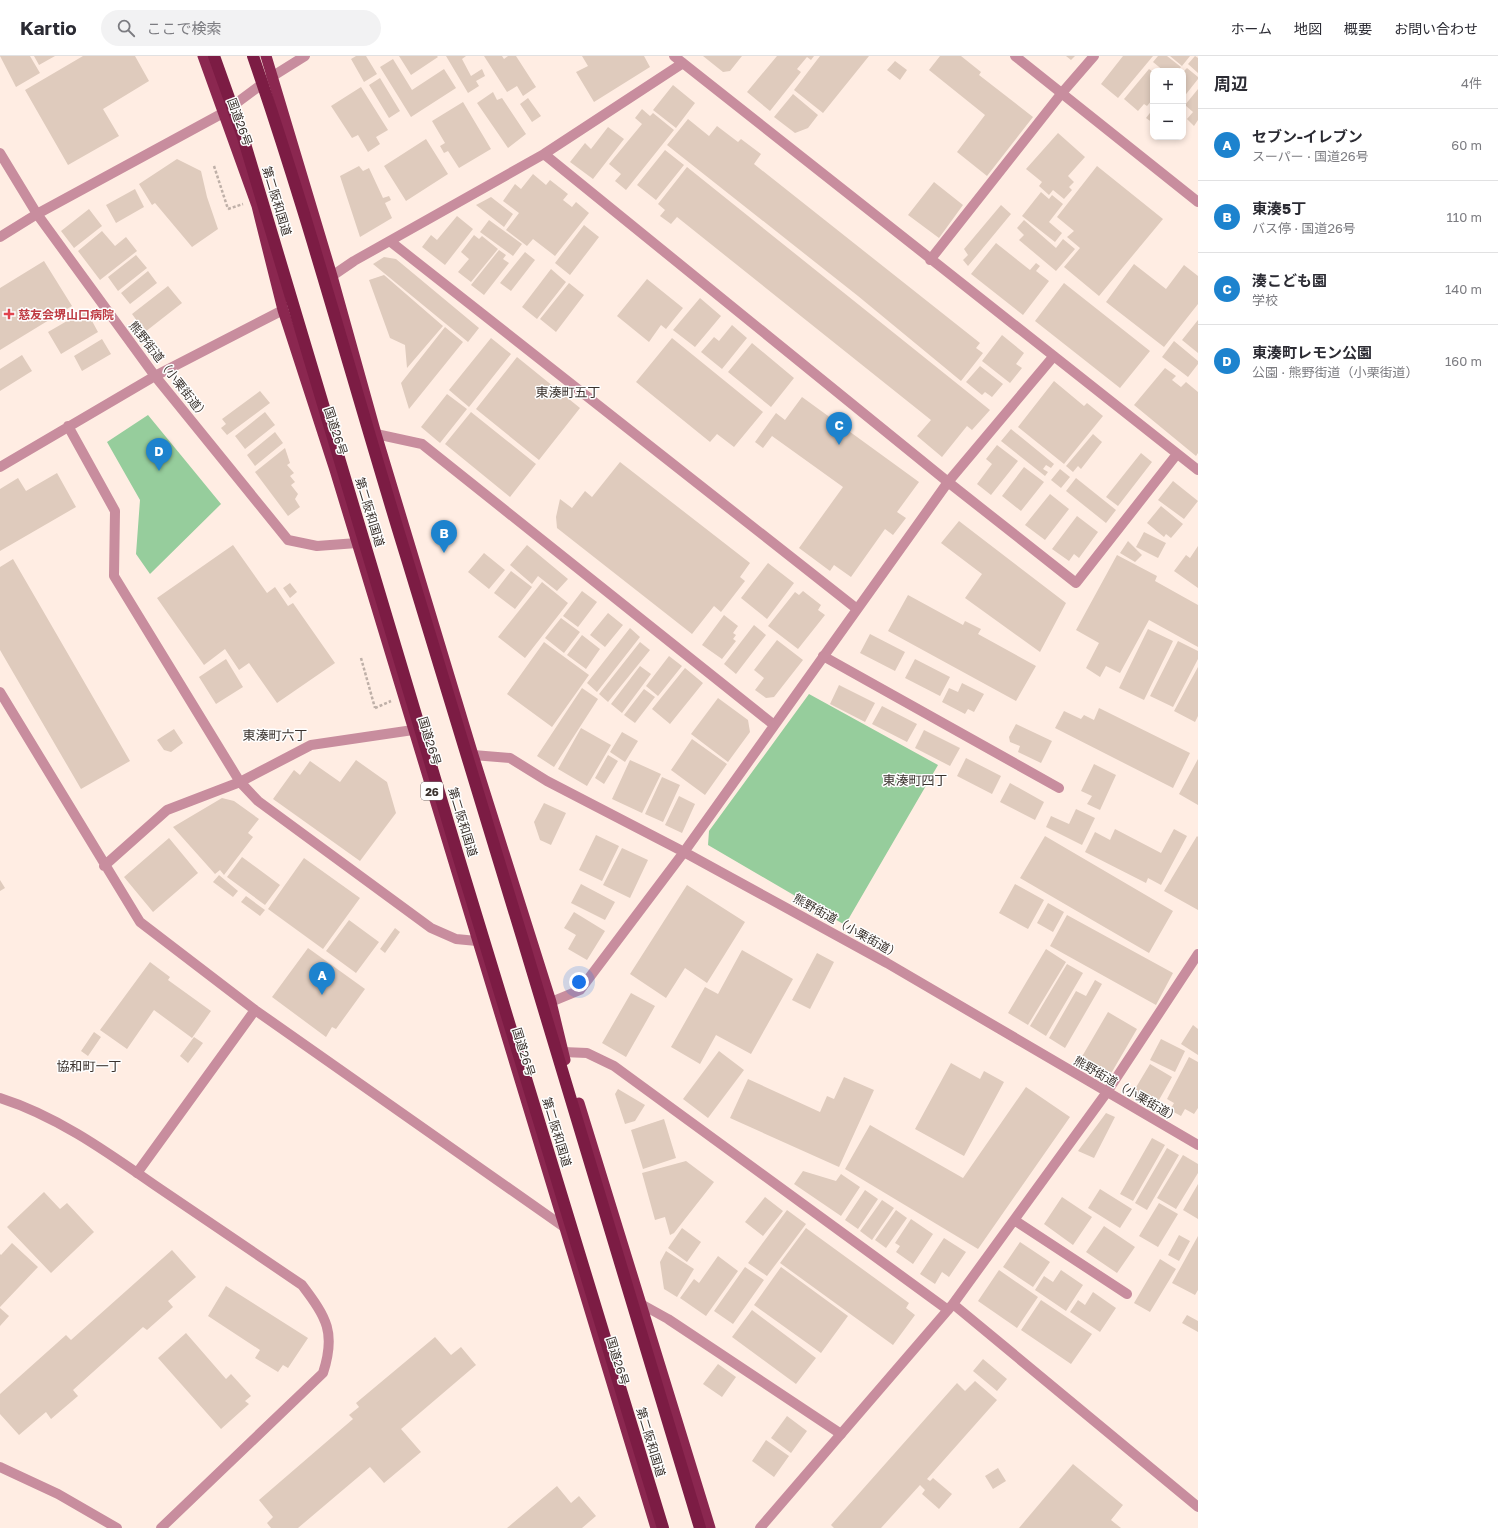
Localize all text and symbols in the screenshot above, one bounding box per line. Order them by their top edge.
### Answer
search box [101,10,381,46]
text: Kartio [20,16,77,39]
icon: search [115,17,137,39]
text: ここで検索 [147,19,222,37]
text: ホーム [1230,20,1272,37]
text: 地図 [1294,20,1322,37]
text: 概要 [1344,20,1372,37]
text: お問い合わせ [1394,20,1478,37]
map controls [1150,68,1186,140]
button: + [1150,68,1186,104]
text: 周辺 [1214,73,1248,94]
text: 4件 [1461,75,1482,91]
street label: 国道26号 [224,96,256,148]
button: − [1150,104,1186,140]
text: セブン-イレブン [1252,127,1363,145]
text: A [1222,137,1232,153]
text: 60 m [1451,137,1482,153]
text: スーパー · 国道26号 [1252,148,1369,164]
street label: 第二阪和国道 [259,164,295,238]
text: 東湊5丁 [1252,199,1306,217]
text: B [1222,209,1232,225]
text: 110 m [1447,209,1482,225]
text: バス停 · 国道26号 [1252,220,1356,236]
text: 湊こども園 [1252,271,1327,289]
text: C [1222,281,1232,297]
text: 140 m [1445,281,1482,297]
text: 学校 [1252,292,1278,308]
place label: 慈友会堺山口病院 [18,307,114,322]
marker: 慈友会堺山口病院 [3,308,15,320]
street label: 熊野街道（小栗街道） [126,318,212,422]
text: 東湊町レモン公園 [1252,343,1372,361]
text: D [1222,353,1232,369]
text: 160 m [1445,353,1482,369]
text: 公園 · 熊野街道（小栗街道） [1252,364,1418,380]
district label: 東湊町五丁 [535,384,601,400]
street label: 国道26号 [321,405,351,457]
pin: C [826,412,852,445]
pin: D [146,438,172,471]
street label: 第二阪和国道 [352,475,388,549]
pin: B [431,520,457,553]
street label: 国道26号 [415,715,445,767]
district label: 東湊町六丁 [242,727,308,743]
district label: 東湊町四丁 [882,772,948,788]
road number: 26 [421,782,443,800]
street label: 第二阪和国道 [445,785,481,859]
street label: 熊野街道（小栗街道） [791,890,903,962]
pin: A [309,962,335,995]
your location [569,972,589,992]
street label: 国道26号 [509,1026,539,1078]
street label: 熊野街道（小栗街道） [1071,1053,1183,1125]
district label: 協和町一丁 [56,1058,122,1074]
street label: 第二阪和国道 [539,1095,575,1169]
street label: 国道26号 [603,1335,633,1387]
street label: 第二阪和国道 [633,1405,669,1479]

